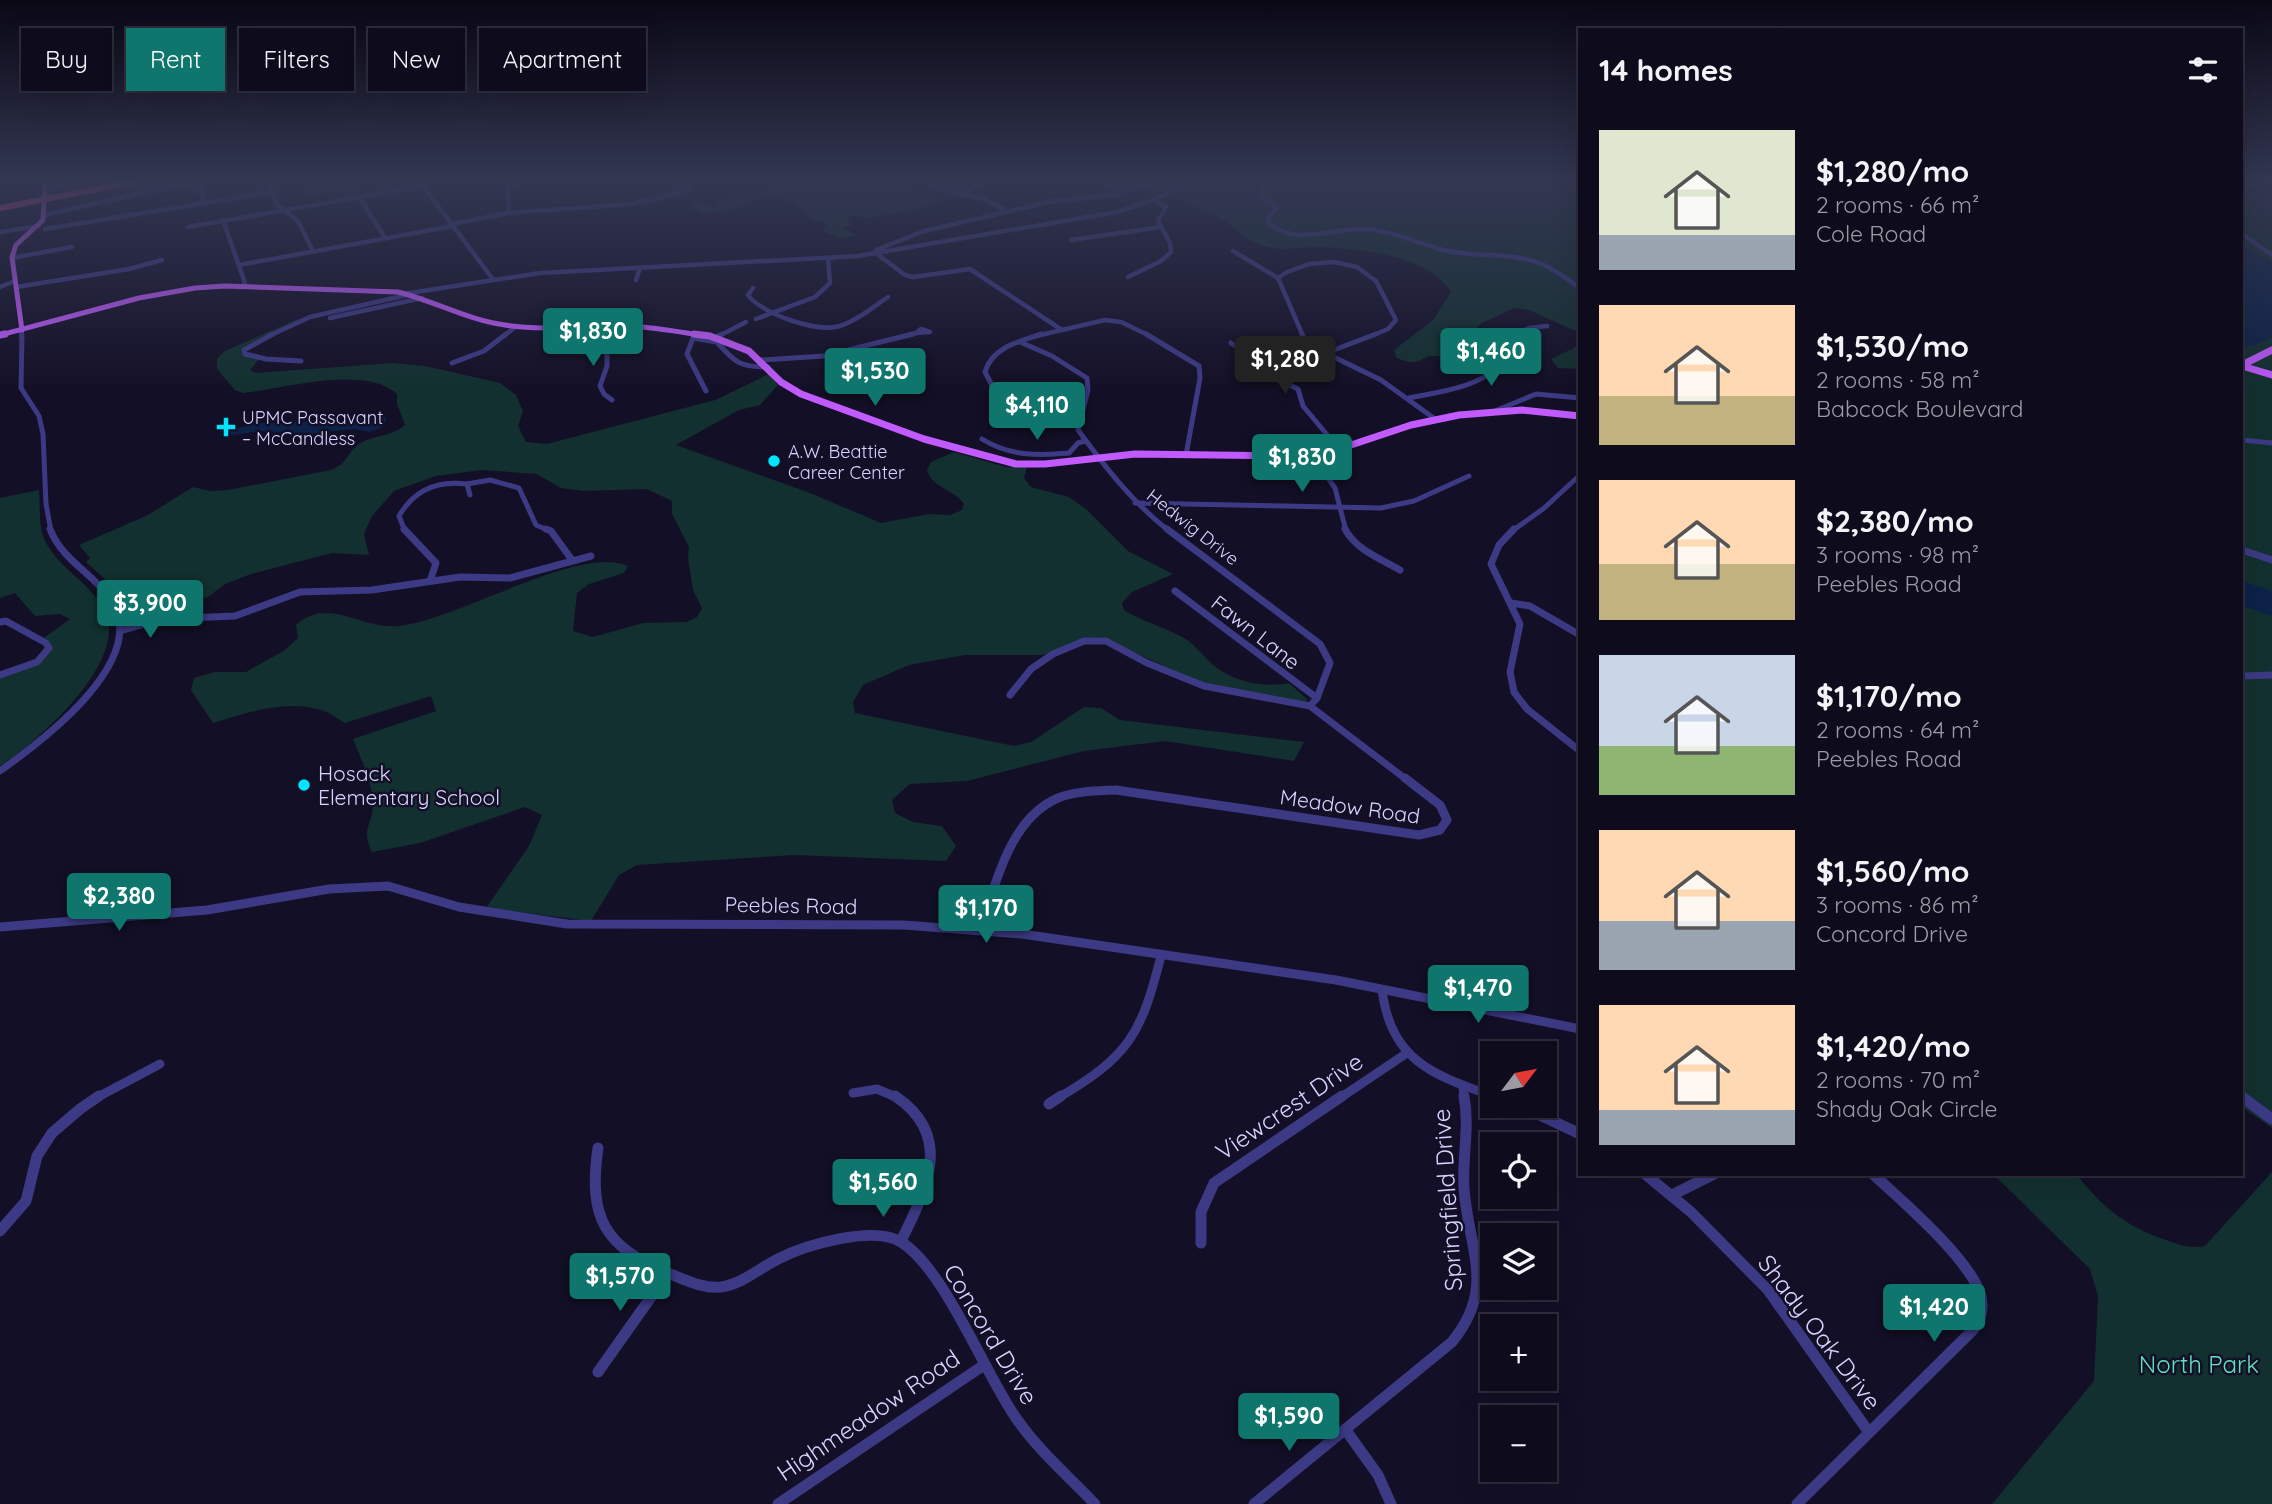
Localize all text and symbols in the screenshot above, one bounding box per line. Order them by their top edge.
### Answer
chip: Buy [21,28,112,91]
chip: Rent [126,28,225,91]
chip: Filters [239,28,354,91]
chip: New [368,28,465,91]
chip: Apartment [479,28,646,91]
text: 14 homes [1599,51,1733,89]
icon: filters [2184,51,2222,89]
text: $1,280/mo [1816,152,1969,190]
icon: home [1655,158,1739,242]
text: 2 rooms · 66 m² [1816,190,1979,219]
text: Cole Road [1816,219,1926,248]
pin: $1,830 [536,308,650,368]
text: $1,830 [559,316,627,345]
text: $1,530/mo [1816,327,1969,365]
pin: $1,460 [1434,328,1548,388]
icon: home [1655,333,1739,417]
pin: $1,280 [1228,336,1342,396]
text: $1,460 [1456,336,1526,365]
text: $1,280 [1251,344,1319,373]
pin: $1,530 [818,348,932,408]
text: $1,530 [841,356,909,385]
text: 2 rooms · 58 m² [1816,365,1979,394]
pin: $4,110 [980,382,1094,442]
text: $4,110 [1005,390,1069,419]
text: Babcock Boulevard [1816,394,2023,423]
place label: UPMC Passavant – McCandless [242,406,383,450]
marker: UPMC Passavant – McCandless [216,417,236,437]
pin: $1,830 [1245,434,1359,494]
place label: A.W. Beattie Career Center [788,440,905,484]
text: $1,830 [1268,442,1336,471]
marker: A.W. Beattie Career Center [766,453,782,469]
street label: Hedwig Drive [1142,484,1244,570]
text: $2,380/mo [1816,502,1974,540]
icon: home [1655,508,1739,592]
text: 3 rooms · 98 m² [1816,540,1979,569]
text: Peebles Road [1816,569,1962,598]
pin: $3,900 [93,580,207,640]
text: $3,900 [113,588,187,617]
street label: Fawn Lane [1206,589,1306,675]
text: $1,170/mo [1816,677,1962,715]
icon: home [1655,683,1739,767]
text: 2 rooms · 64 m² [1816,715,1979,744]
text: Peebles Road [1816,744,1962,773]
place label: Hosack Elementary School [318,760,500,810]
marker: Hosack Elementary School [296,777,312,793]
street label: Meadow Road [1278,783,1422,829]
text: $1,560/mo [1816,852,1970,890]
icon: home [1655,858,1739,942]
pin: $2,380 [62,874,176,933]
text: $2,380 [83,881,155,910]
pin: $1,170 [929,886,1043,945]
text: 3 rooms · 86 m² [1816,890,1979,919]
street label: Peebles Road [724,891,858,919]
text: $1,170 [954,893,1018,922]
text: Concord Drive [1816,919,1968,948]
pin: $1,470 [1421,965,1535,1025]
text: $1,470 [1444,973,1512,1002]
text: $1,420/mo [1816,1027,1970,1065]
icon: home [1655,1033,1739,1117]
north arrow [1480,1041,1558,1118]
map controls [1480,1041,1557,1482]
street label: Viewcrest Drive [1210,1046,1368,1166]
text: 2 rooms · 70 m² [1816,1065,1980,1094]
text: Shady Oak Circle [1816,1094,1998,1123]
street label: Springfield Drive [1426,1108,1468,1292]
button: locate [1480,1132,1557,1209]
pin: $1,560 [826,1160,940,1219]
text: $1,560 [848,1167,918,1196]
button: layers [1480,1223,1557,1300]
street label: Shady Oak Drive [1752,1249,1888,1415]
pin: $1,570 [563,1254,677,1313]
street label: Concord Drive [937,1258,1045,1410]
text: $1,570 [586,1261,655,1290]
pin: $1,420 [1877,1284,1991,1344]
text: $1,420 [1899,1292,1969,1321]
button: + [1480,1314,1557,1391]
street label: Highmeadow Road [771,1343,965,1487]
park label: North Park [2139,1349,2259,1379]
pin: $1,590 [1232,1394,1346,1453]
text: $1,590 [1254,1401,1324,1430]
button: − [1480,1405,1557,1482]

